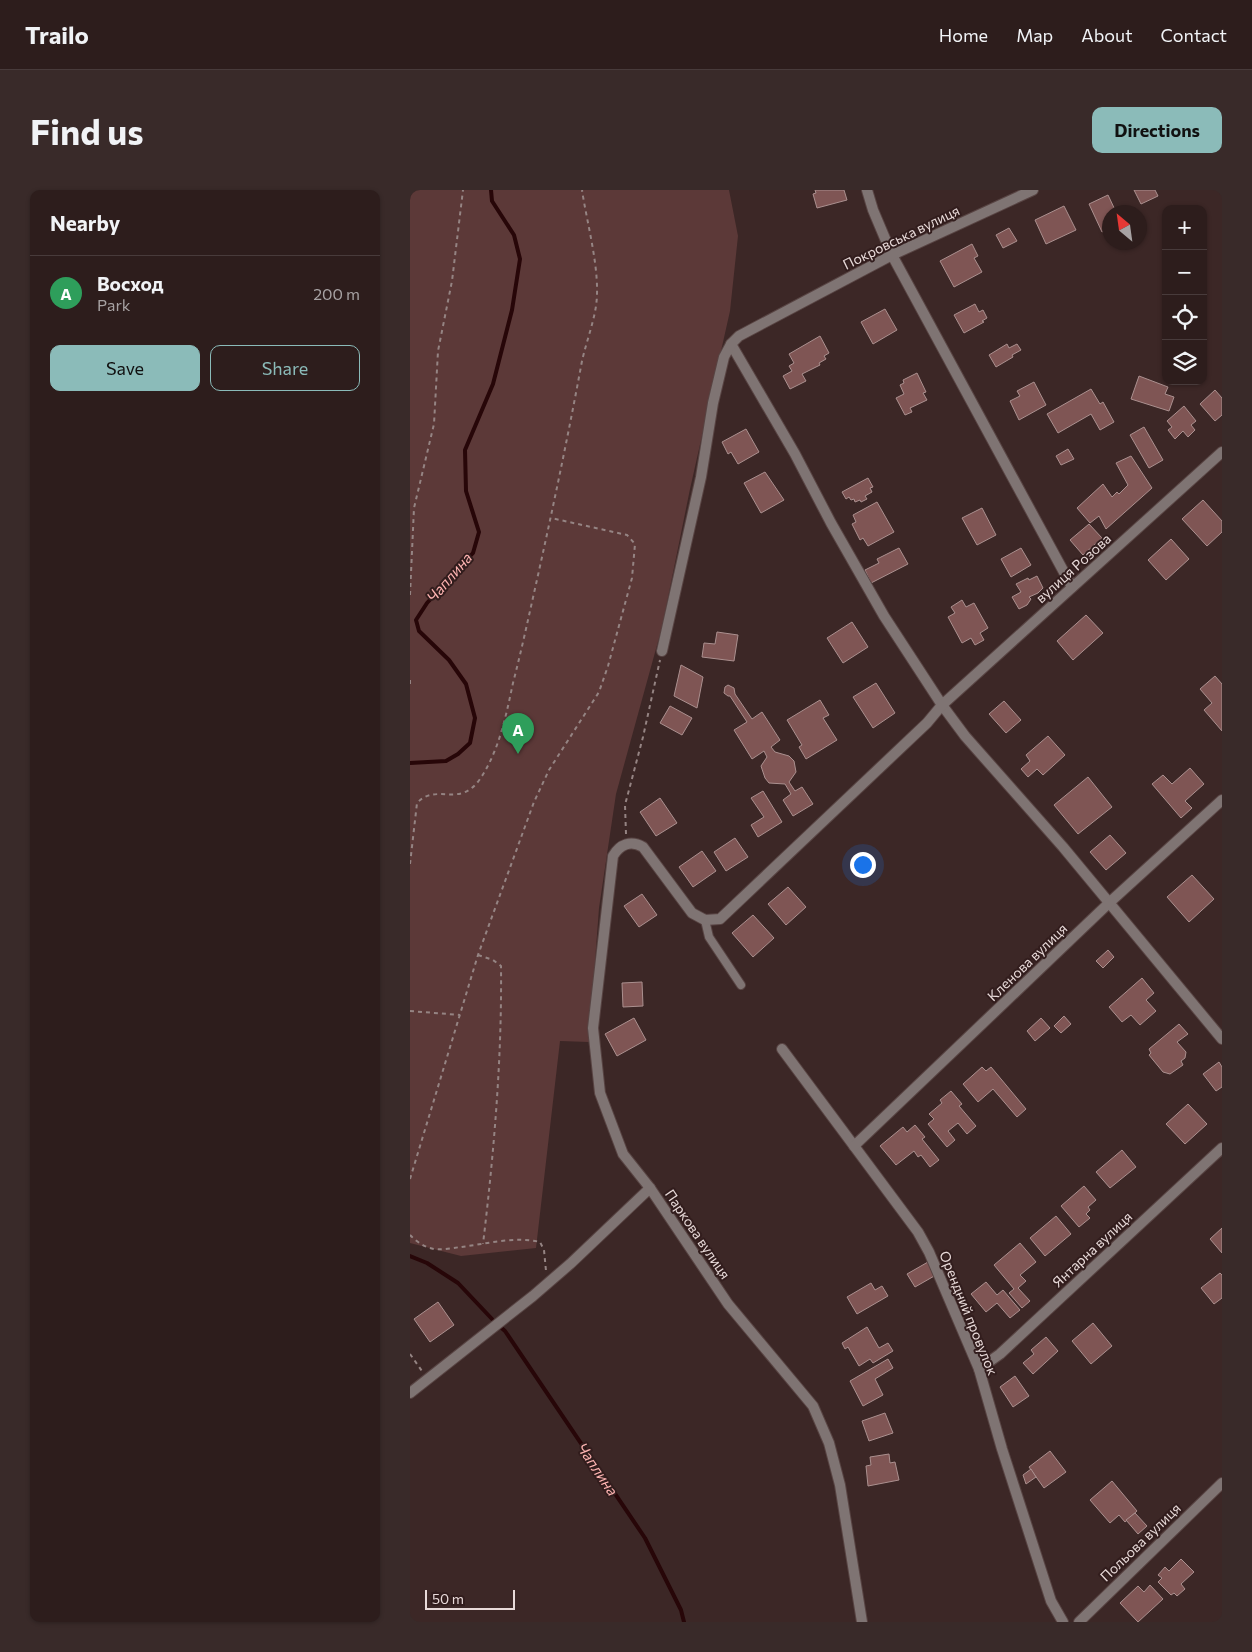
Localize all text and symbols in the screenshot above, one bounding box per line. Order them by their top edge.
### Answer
text: Trailo [25,20,89,49]
text: Home [939,24,988,46]
text: Map [1016,24,1053,46]
text: About [1081,24,1133,46]
text: Contact [1161,24,1227,46]
button: Directions [1092,107,1222,153]
text: Find us [30,109,144,152]
street label: Покровська вулиця [840,201,962,273]
north arrow [1102,205,1147,250]
map controls [1162,205,1207,385]
button: + [1162,205,1207,250]
text: Nearby [50,210,120,235]
button: − [1162,250,1207,295]
text: Восход [97,272,163,295]
text: A [60,284,72,303]
text: 200 m [313,284,360,303]
text: Park [97,295,130,314]
button: locate [1162,295,1207,340]
button: layers [1162,340,1207,385]
button: Save [50,345,200,391]
button: Share [210,345,360,391]
street label: вулиця Розова [1032,530,1114,606]
water label: Чаплина [423,548,476,606]
pin: A [502,713,534,754]
your location [850,852,876,878]
street label: Кленова вулиця [984,920,1070,1004]
street label: Паркова вулиця [662,1186,734,1282]
street label: Янтарна вулиця [1049,1208,1135,1290]
street label: Орендний провулок [936,1248,1002,1378]
water label: Чаплина [574,1439,622,1499]
street label: Польова вулиця [1096,1499,1184,1585]
scale bar [425,1587,515,1610]
text: 50 m [432,1590,464,1607]

